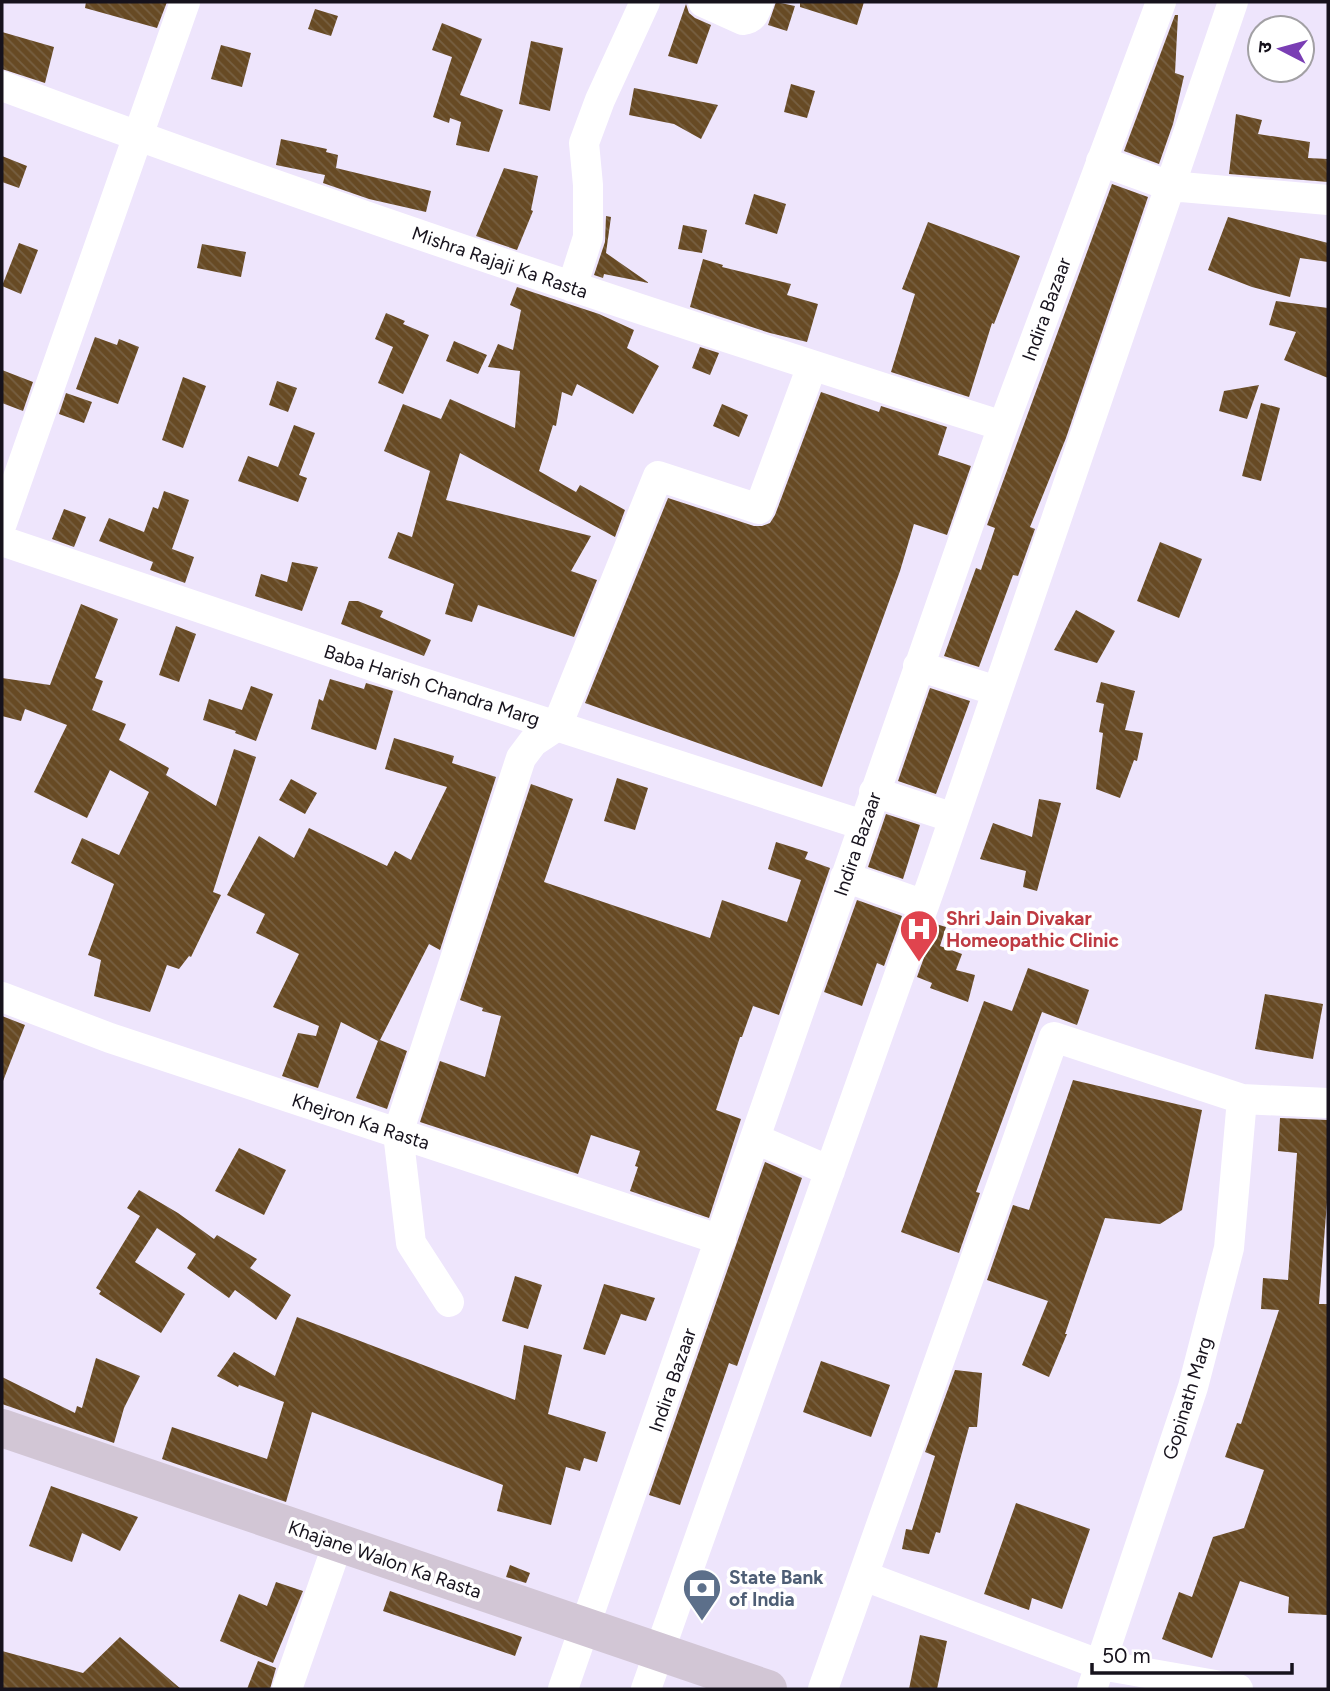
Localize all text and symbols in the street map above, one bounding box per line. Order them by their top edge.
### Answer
north arrow [1246,14,1316,84]
text: उ [1253,40,1277,54]
street label: Mishra Rajaji Ka Rasta [409,222,591,303]
street label: Indira Bazaar [1017,254,1076,364]
street label: Baba Harish Chandra Marg [321,640,543,731]
street label: Indira Bazaar [829,789,886,899]
place label: Shri Jain Divakar Homeopathic Clinic [946,907,1119,952]
hospital icon: Shri Jain Divakar Homeopathic Clinic [898,908,940,963]
street label: Khejron Ka Rasta [289,1088,433,1155]
street label: Indira Bazaar [644,1325,701,1435]
street label: Gopinath Marg [1158,1334,1217,1462]
street label: Khajane Walon Ka Rasta [285,1516,485,1603]
place label: State Bank of India [729,1566,824,1611]
bank icon: State Bank of India [681,1567,723,1622]
scale bar [1092,1632,1292,1676]
text: 50 m [1102,1643,1151,1668]

